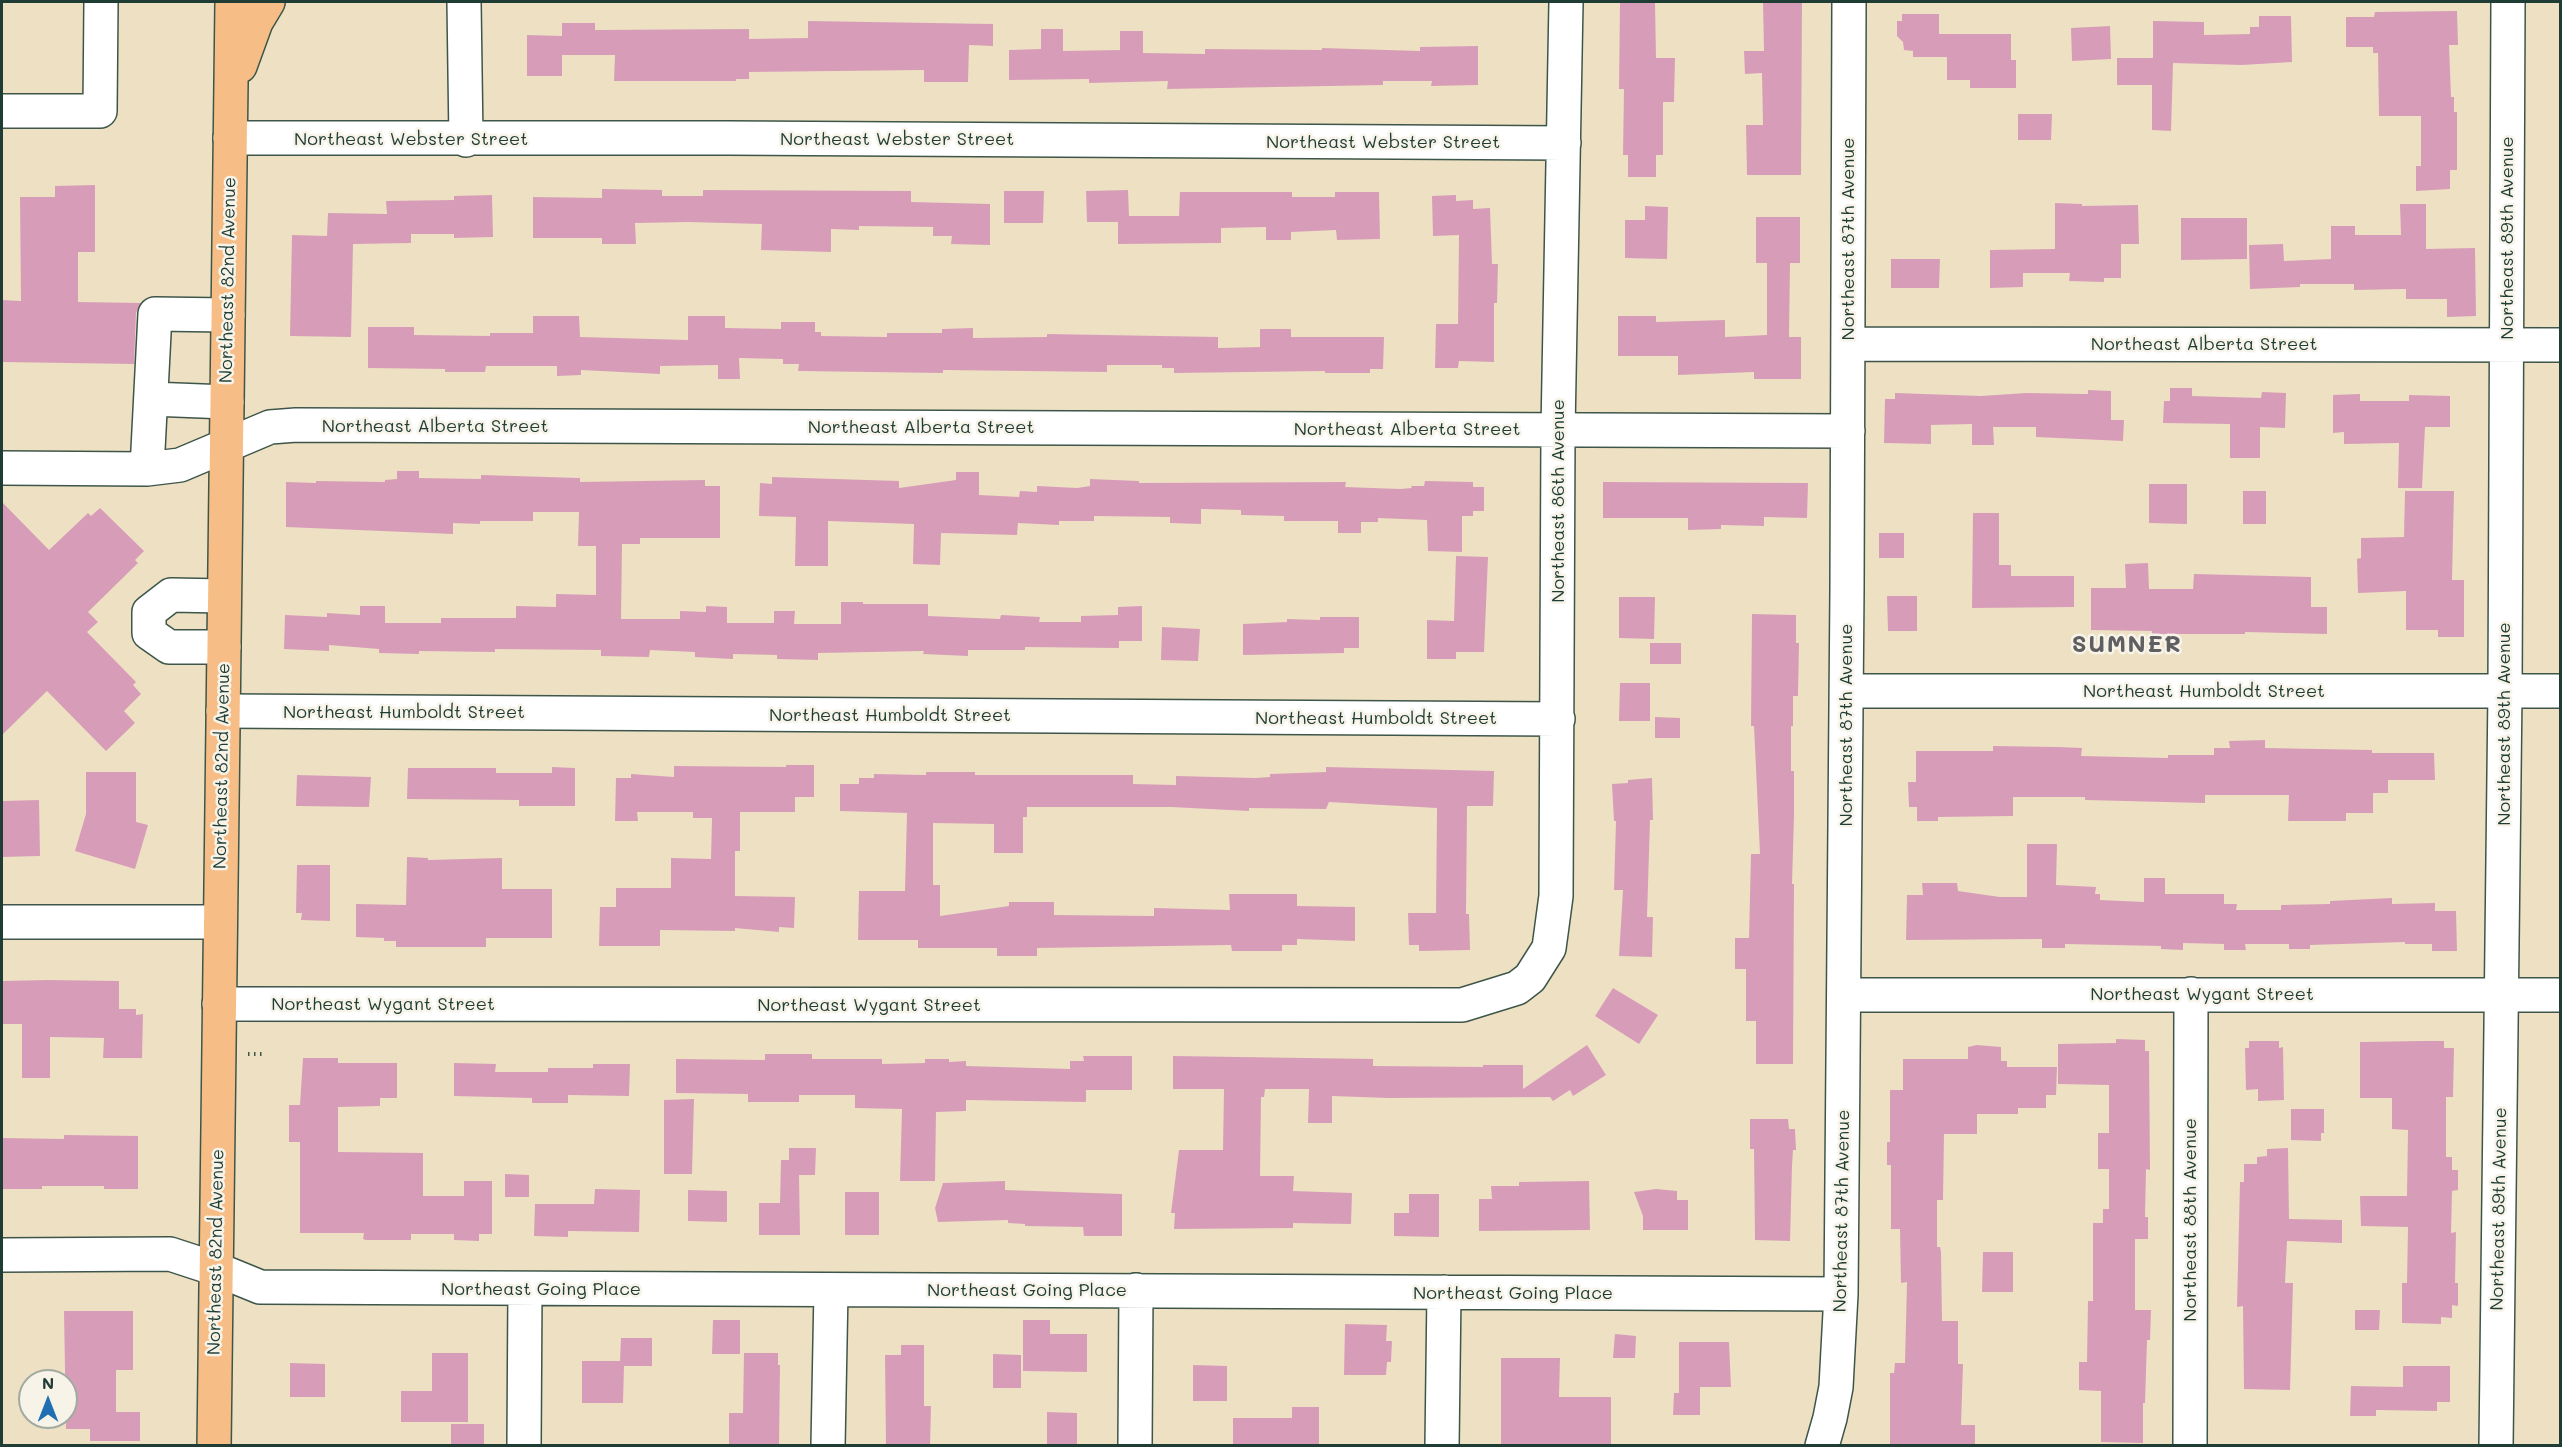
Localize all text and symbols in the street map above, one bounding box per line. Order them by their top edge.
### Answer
street label: Northeast Webster Street [294,128,528,150]
street label: Northeast Webster Street [780,128,1014,150]
street label: Northeast Webster Street [1266,131,1500,153]
street label: Northeast 89th Avenue [2496,136,2518,340]
street label: Northeast 87th Avenue [1837,138,1859,340]
street label: Northeast 82nd Avenue [215,177,241,383]
street label: Northeast Alberta Street [2091,333,2317,355]
street label: Northeast 86th Avenue [1547,399,1569,603]
street label: Northeast Alberta Street [322,415,548,437]
street label: Northeast Alberta Street [808,416,1034,438]
street label: Northeast Alberta Street [1294,418,1520,440]
street label: Northeast 89th Avenue [2493,622,2515,826]
street label: Northeast 87th Avenue [1835,624,1857,826]
district label: SUMNER [2072,631,2182,659]
street label: Northeast 82nd Avenue [209,663,235,869]
street label: Northeast Humboldt Street [2083,680,2325,702]
street label: Northeast Humboldt Street [283,701,525,723]
street label: Northeast Humboldt Street [769,704,1011,726]
street label: Northeast Humboldt Street [1255,707,1497,729]
street label: Northeast Wygant Street [2090,983,2314,1005]
street label: Northeast Wygant Street [271,993,495,1015]
street label: Northeast Wygant Street [757,994,981,1016]
street label: Northeast 89th Avenue [2486,1107,2512,1311]
street label: Northeast 87th Avenue [1829,1109,1855,1313]
street label: Northeast 88th Avenue [2179,1118,2201,1322]
street label: Northeast 82nd Avenue [203,1149,229,1355]
street label: Northeast Going Place [441,1278,641,1300]
street label: Northeast Going Place [927,1279,1127,1301]
street label: Northeast Going Place [1413,1282,1613,1304]
north arrow [18,1369,78,1429]
text: N [42,1372,54,1393]

